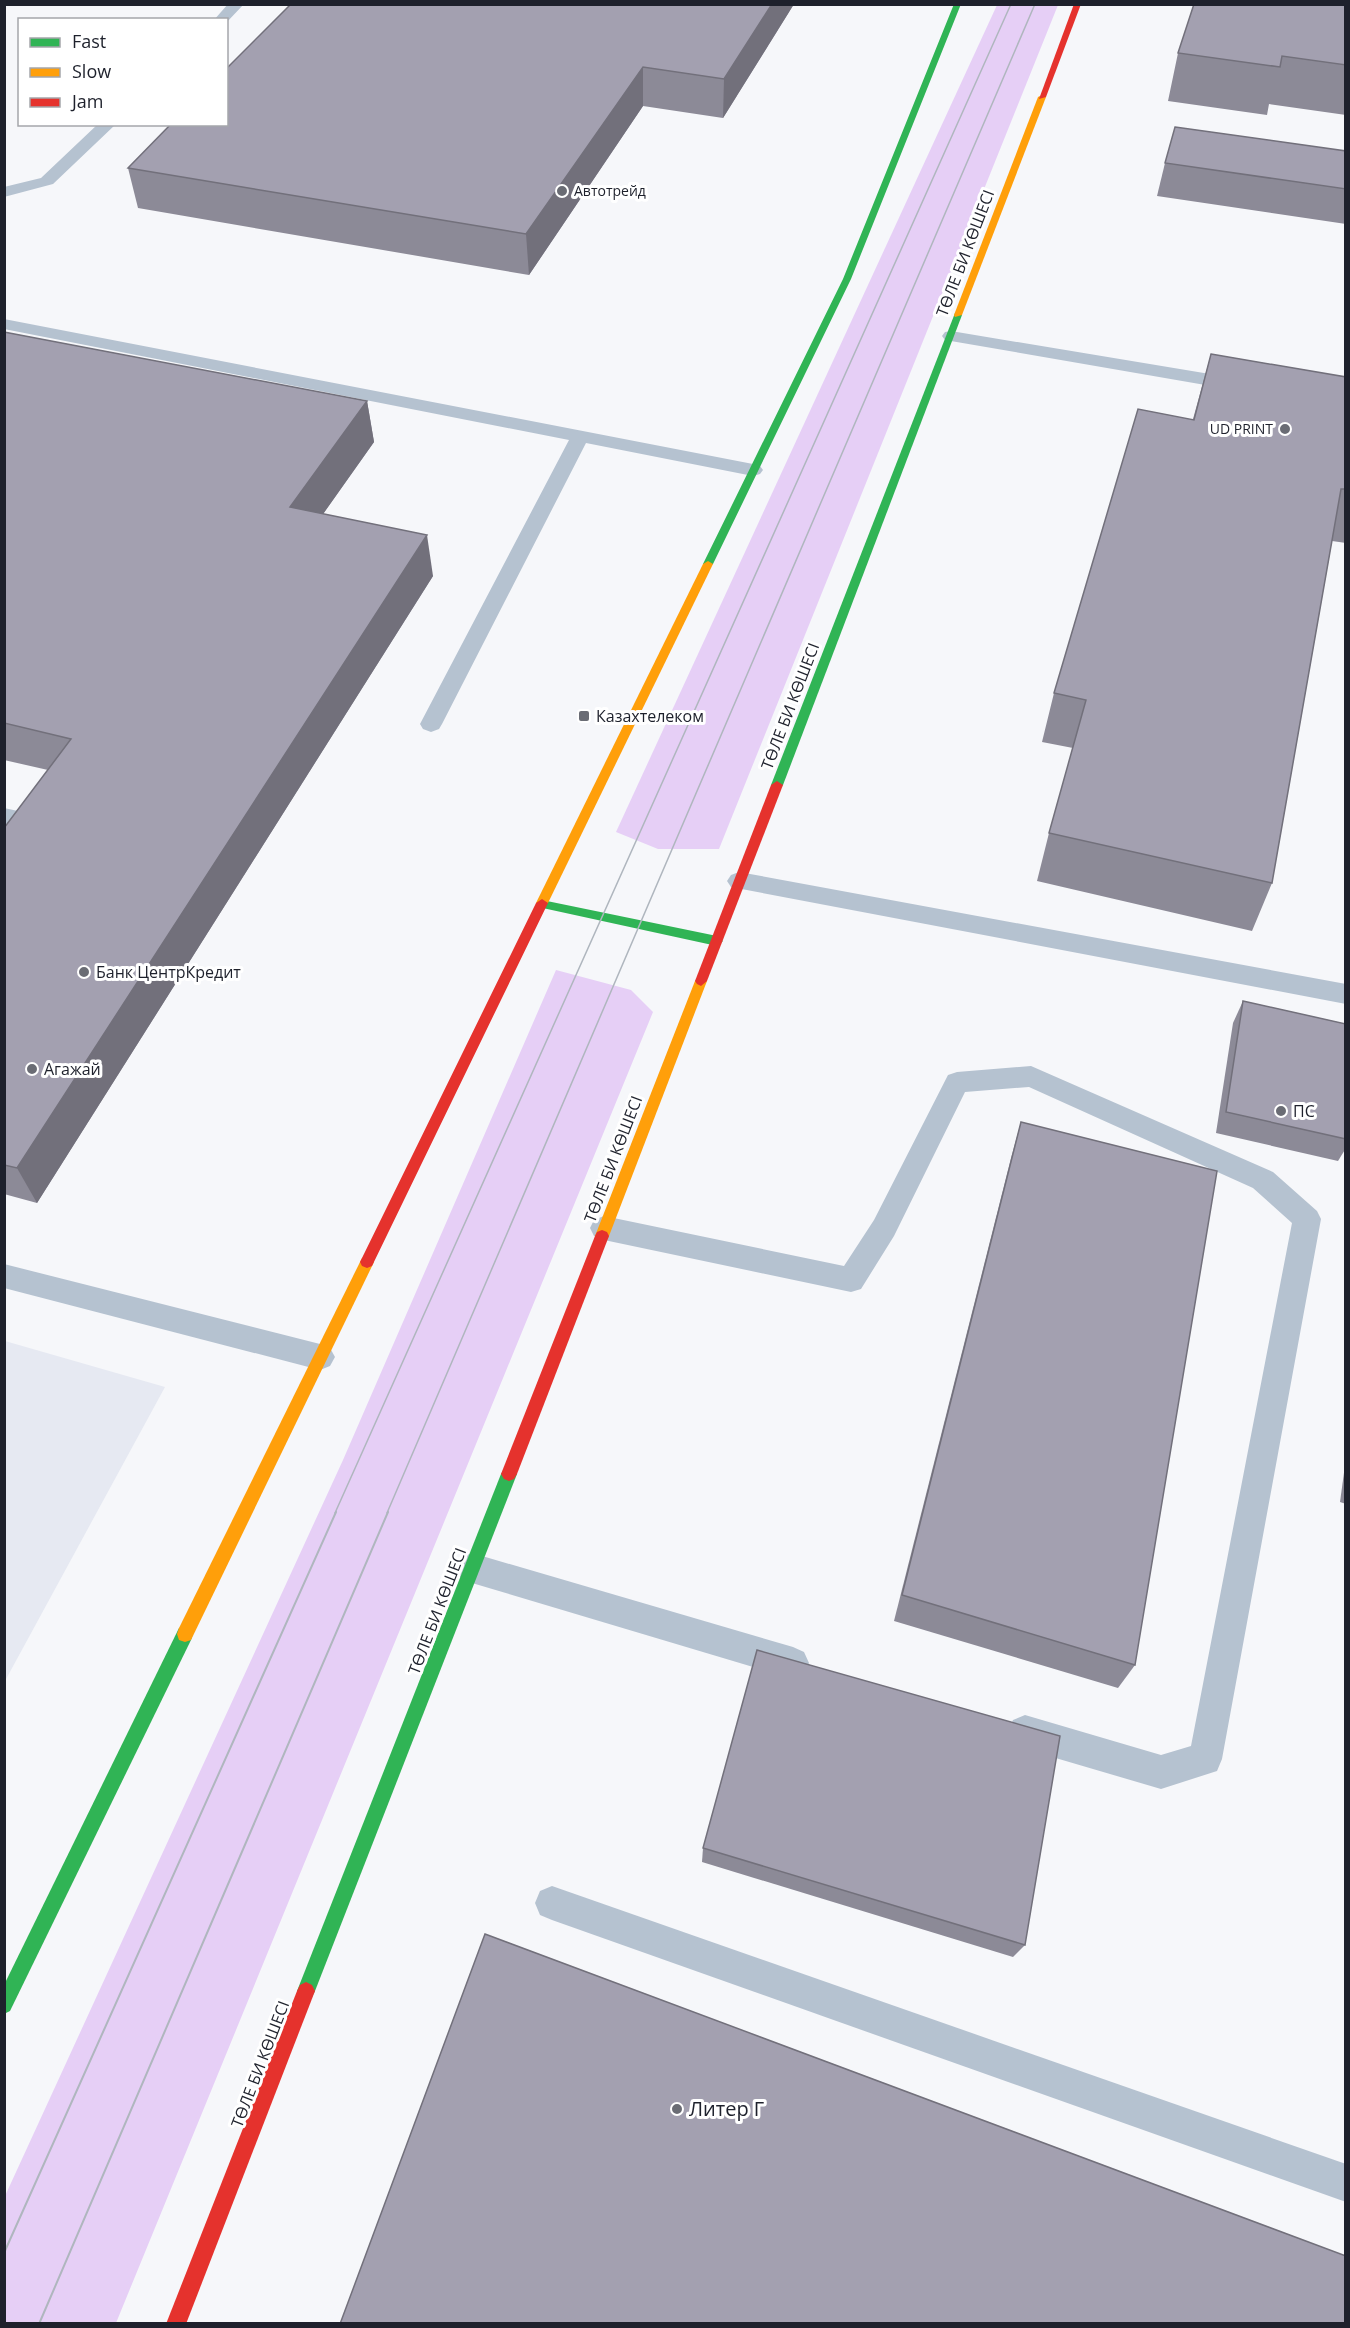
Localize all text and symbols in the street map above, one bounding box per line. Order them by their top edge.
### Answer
legend [18,18,228,126]
text: Fast [72,29,106,53]
text: Slow [72,59,111,83]
text: Jam [70,89,104,113]
place label: Автотрейд [574,181,646,200]
marker: Автотрейд [555,184,569,198]
street label: ТӨЛЕ БИ КӨШЕСІ [931,187,999,319]
place label: UD PRINT [1210,419,1273,438]
marker: UD PRINT [1278,422,1292,436]
street label: ТӨЛЕ БИ КӨШЕСІ [756,640,824,772]
place label: Казахтелеком [596,705,704,727]
marker: Казахтелеком [577,709,591,723]
place label: Банк ЦентрКредит [96,961,241,983]
marker: Банк ЦентрКредит [77,965,91,979]
place label: Агажай [44,1058,101,1080]
marker: Агажай [25,1062,39,1076]
street label: ТӨЛЕ БИ КӨШЕСІ [579,1093,647,1225]
place label: ПС [1293,1100,1315,1122]
marker: ПС [1274,1104,1288,1118]
street label: ТӨЛЕ БИ КӨШЕСІ [403,1545,471,1677]
street label: ТӨЛЕ БИ КӨШЕСІ [226,1998,294,2130]
place label: Литер Г [689,2095,764,2122]
marker: Литер Г [670,2102,684,2116]

